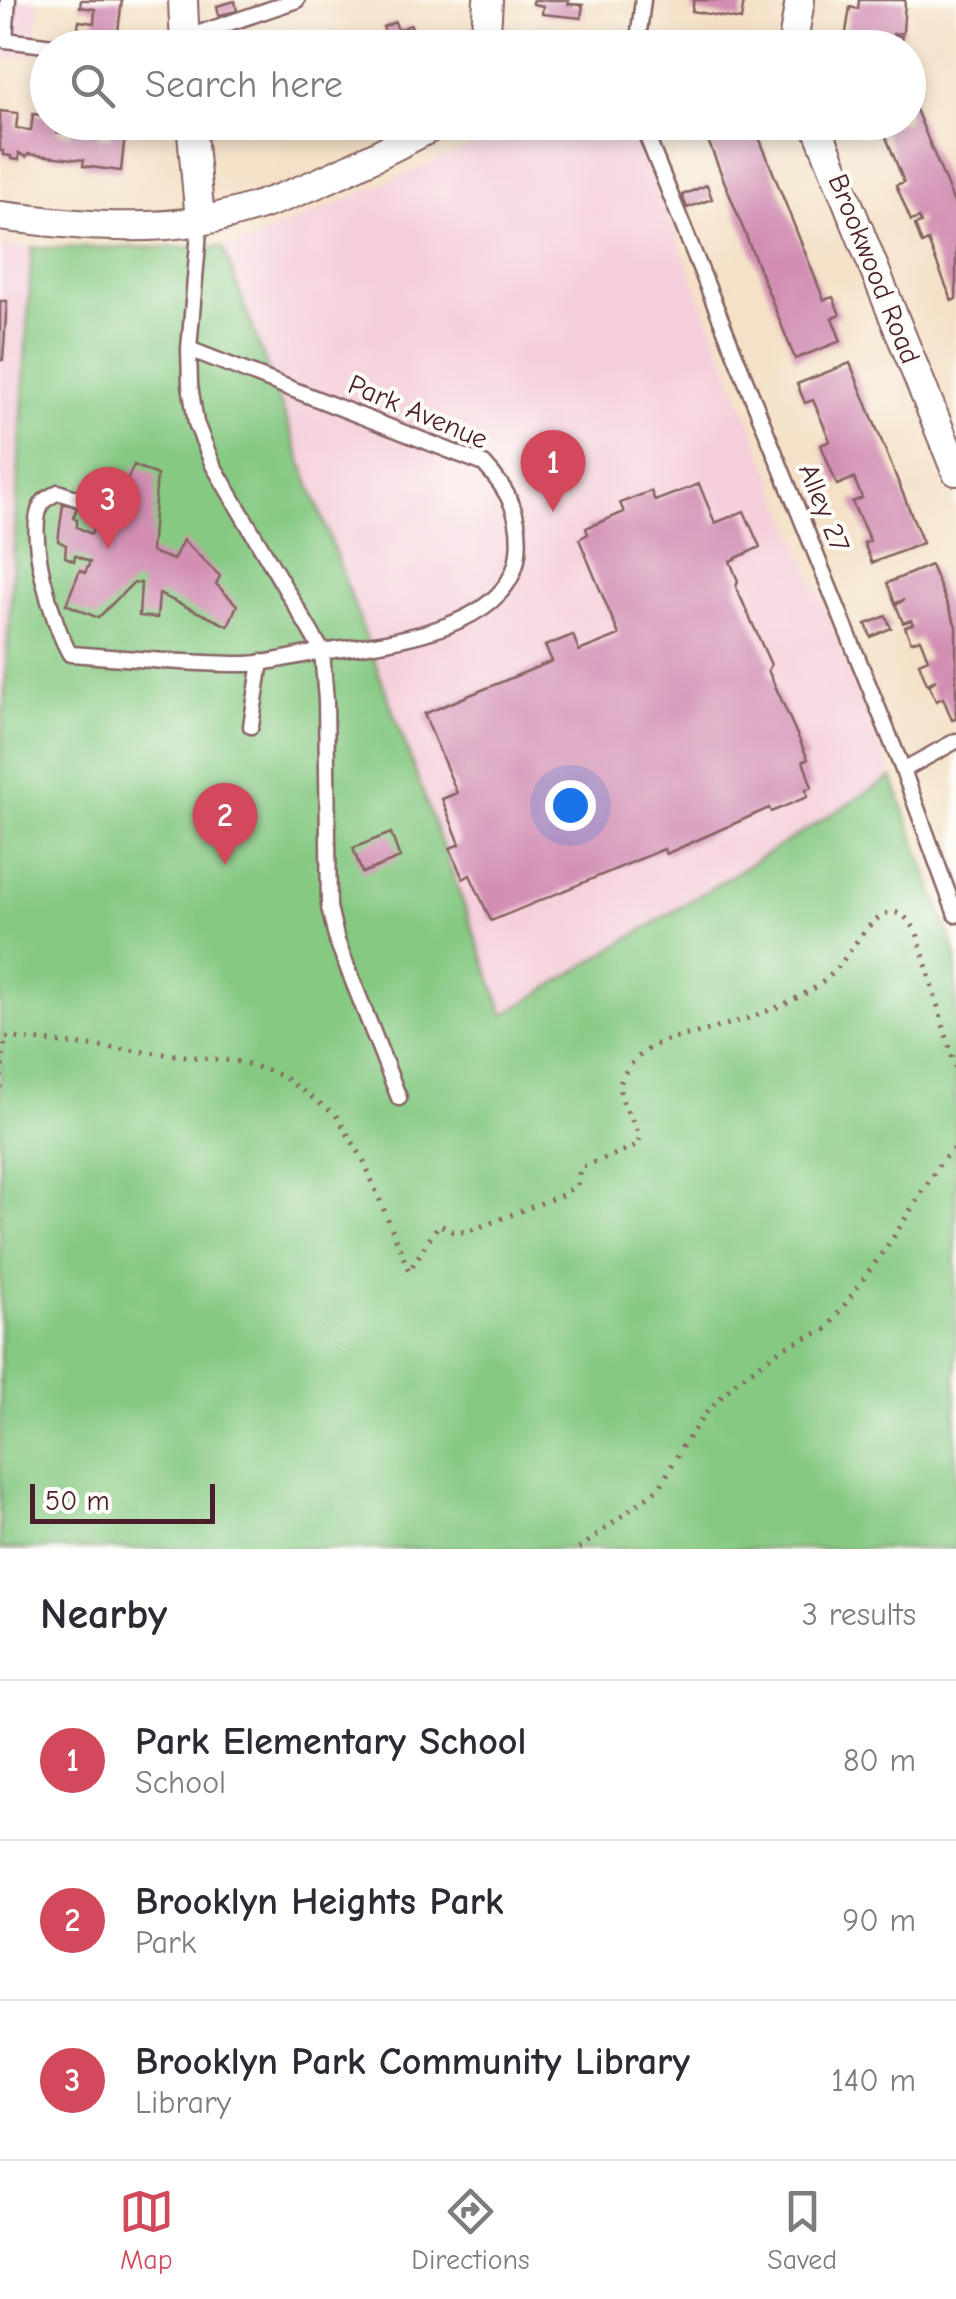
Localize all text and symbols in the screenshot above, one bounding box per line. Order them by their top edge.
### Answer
search box [30,30,926,140]
icon: search [65,58,120,113]
text: Search here [145,63,343,107]
street label: Brookwood Road [821,170,927,368]
street label: Park Avenue [344,368,492,456]
pin: 1 [520,430,586,512]
street label: Alley 27 [792,459,856,557]
pin: 3 [76,466,140,549]
your location [545,780,596,831]
pin: 2 [192,782,258,865]
scale bar [30,1479,215,1524]
text: 50 m [45,1485,110,1517]
text: Nearby [40,1590,167,1639]
text: 3 results [802,1596,916,1633]
text: Park Elementary School [135,1720,526,1764]
text: 1 [66,1742,79,1779]
text: 80 m [843,1742,916,1779]
text: School [135,1764,226,1801]
text: Brooklyn Heights Park [135,1880,504,1924]
text: 2 [65,1902,80,1939]
text: 90 m [842,1902,916,1939]
text: Park [135,1924,196,1961]
text: Brooklyn Park Community Library [135,2040,690,2084]
text: 3 [65,2062,80,2099]
text: 140 m [831,2062,916,2099]
text: Library [135,2084,231,2121]
tab: Map [119,2184,174,2276]
tab: Directions [411,2184,530,2276]
tab: Saved [767,2184,837,2276]

